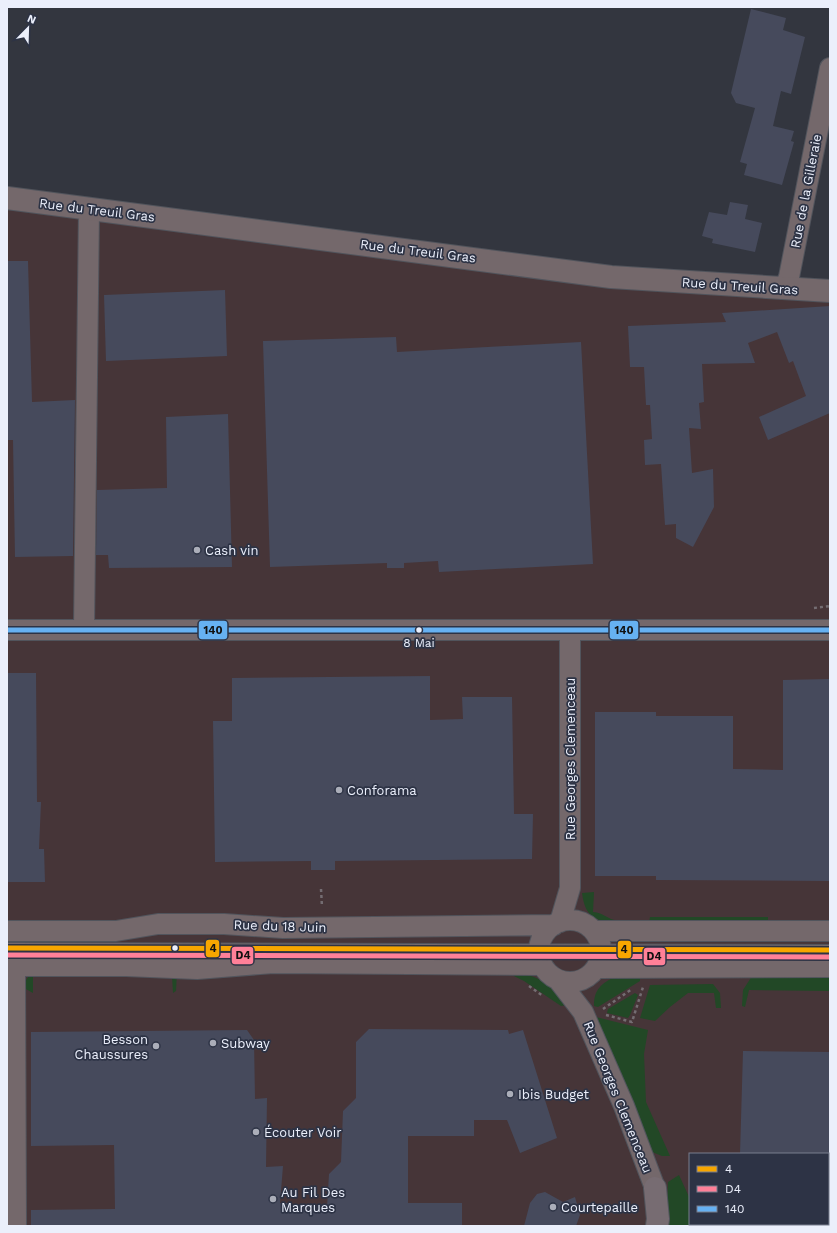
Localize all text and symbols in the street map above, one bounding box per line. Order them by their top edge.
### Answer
north arrow [8,8,48,48]
text: N [25,12,38,27]
street label: Rue de la Gilleraie [788,133,824,249]
street label: Rue du Treuil Gras [38,195,156,225]
street label: Rue du Treuil Gras [359,236,477,266]
street label: Rue du Treuil Gras [681,274,799,298]
place label: Cash vin [205,543,259,558]
marker: Cash vin [192,545,202,555]
line badge: 140 [198,620,228,640]
line badge: 140 [609,620,639,640]
text: 140 [204,624,222,637]
text: 140 [615,624,633,637]
marker: 8 Mai [414,625,424,635]
place label: 8 Mai [403,636,435,650]
street label: Rue Georges Clemenceau [563,678,578,840]
place label: Conforama [347,783,417,798]
marker: Conforama [334,785,344,795]
street label: Rue du 18 Juin [233,917,327,935]
line badge: 4 [205,939,220,958]
line badge: 4 [617,940,632,959]
text: 4 [209,942,217,955]
unlabelled marker [170,943,180,953]
text: 4 [620,943,628,956]
line badge: D4 [231,946,254,965]
line badge: D4 [643,947,666,966]
text: D4 [235,949,251,962]
text: D4 [646,950,662,963]
street label: Rue Georges Clemenceau [581,1019,655,1175]
place label: Besson Chaussures [74,1032,148,1062]
place label: Subway [221,1036,270,1051]
marker: Subway [208,1038,218,1048]
marker: Besson Chaussures [151,1041,161,1051]
place label: Ibis Budget [518,1087,590,1102]
marker: Ibis Budget [505,1089,515,1099]
place label: Écouter Voir [264,1124,341,1140]
marker: Écouter Voir [251,1127,261,1137]
legend [689,1153,829,1225]
text: 4 [725,1162,732,1176]
text: D4 [725,1182,741,1196]
place label: Au Fil Des Marques [281,1185,345,1215]
marker: Au Fil Des Marques [268,1194,278,1204]
place label: Courtepaille [561,1200,638,1215]
marker: Courtepaille [548,1202,558,1212]
text: 140 [725,1202,744,1216]

